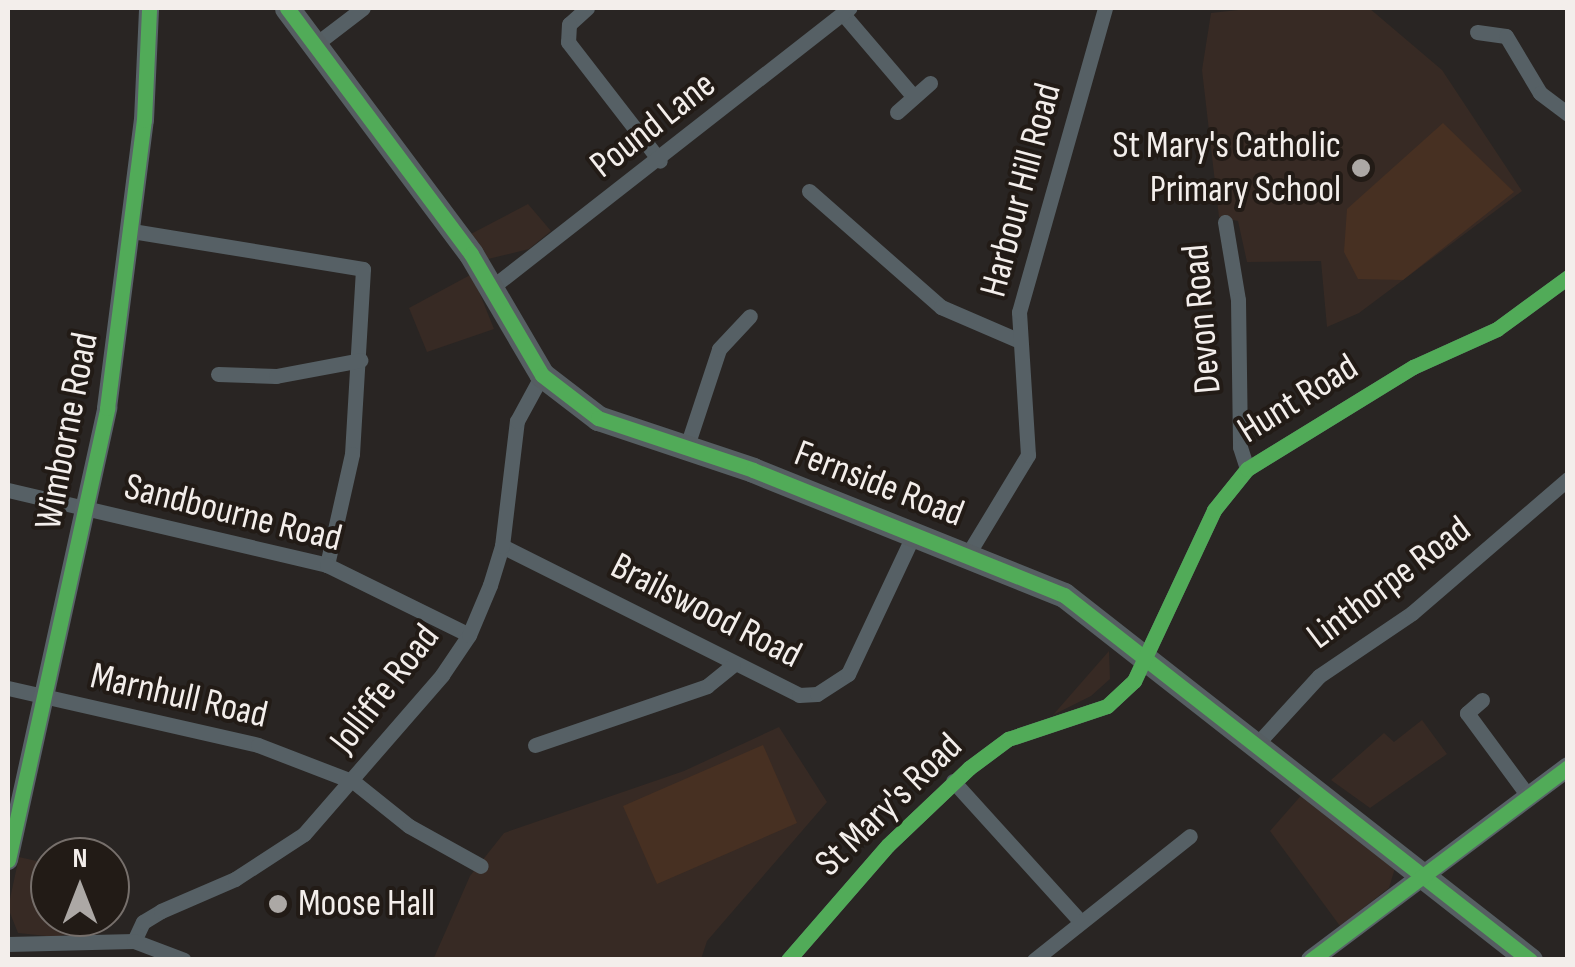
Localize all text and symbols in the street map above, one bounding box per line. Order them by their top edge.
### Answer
street label: Pound Lane [581,62,725,188]
street label: Harbour Hill Road [971,78,1071,302]
place label: St Mary's Catholic Primary School [1112,123,1341,212]
marker: St Mary's Catholic Primary School [1350,157,1372,179]
street label: Devon Road [1173,243,1231,395]
street label: Wimborne Road [26,329,108,533]
street label: Hunt Road [1230,345,1366,453]
street label: Fernside Road [788,431,970,537]
street label: Sandbourne Road [120,464,346,562]
street label: Linthorpe Road [1298,507,1480,659]
street label: Brailswood Road [603,544,809,678]
street label: Jolliffe Road [321,615,449,763]
street label: Marnhull Road [86,654,272,738]
street label: St Mary's Road [806,724,972,886]
north arrow [30,837,130,937]
text: N [73,842,87,875]
place label: Moose Hall [298,881,435,927]
marker: Moose Hall [267,893,289,915]

